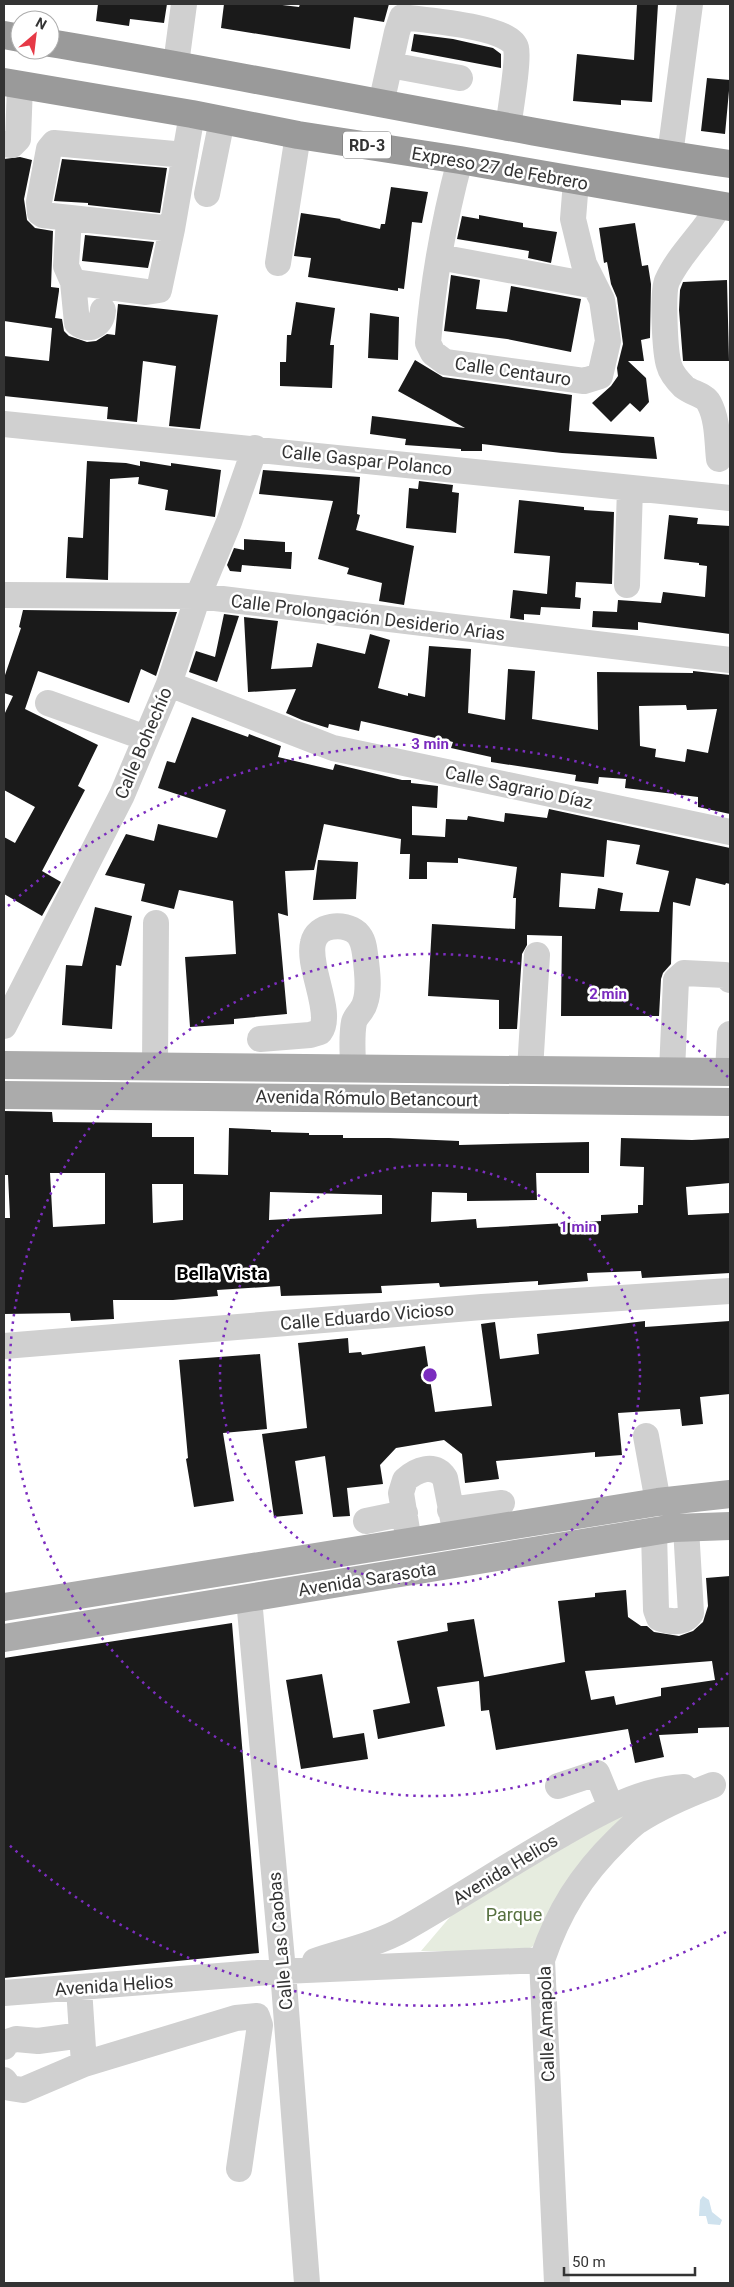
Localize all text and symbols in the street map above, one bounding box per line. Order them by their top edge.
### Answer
north arrow [10,10,60,60]
text: N [33,14,49,33]
road number: RD-3 [343,132,391,158]
street label: Expreso 27 de Febrero [410,142,590,194]
street label: Calle Centauro [453,352,573,390]
street label: Calle Gaspar Polanco [281,441,453,479]
street label: Calle Prolongación Desiderio Arias [230,590,506,644]
street label: Calle Bohechío [110,684,176,802]
text: 3 min [411,735,449,753]
street label: Calle Sagrario Díaz [443,761,595,813]
text: 2 min [589,985,627,1003]
street label: Avenida Rómulo Betancourt [255,1086,479,1110]
text: 1 min [559,1218,597,1236]
district label: Bella Vista [176,1262,268,1285]
street label: Calle Eduardo Vicioso [279,1298,455,1334]
centre of rings [421,1366,439,1384]
street label: Avenida Sarasota [296,1558,438,1600]
street label: Avenida Helios [449,1829,561,1909]
street label: Calle Las Caobas [264,1871,296,2011]
park label: Parque [486,1904,542,1925]
street label: Calle Amapola [533,1966,559,2082]
street label: Avenida Helios [54,1970,174,2000]
scale bar [564,2244,695,2276]
text: 50 m [572,2253,606,2271]

